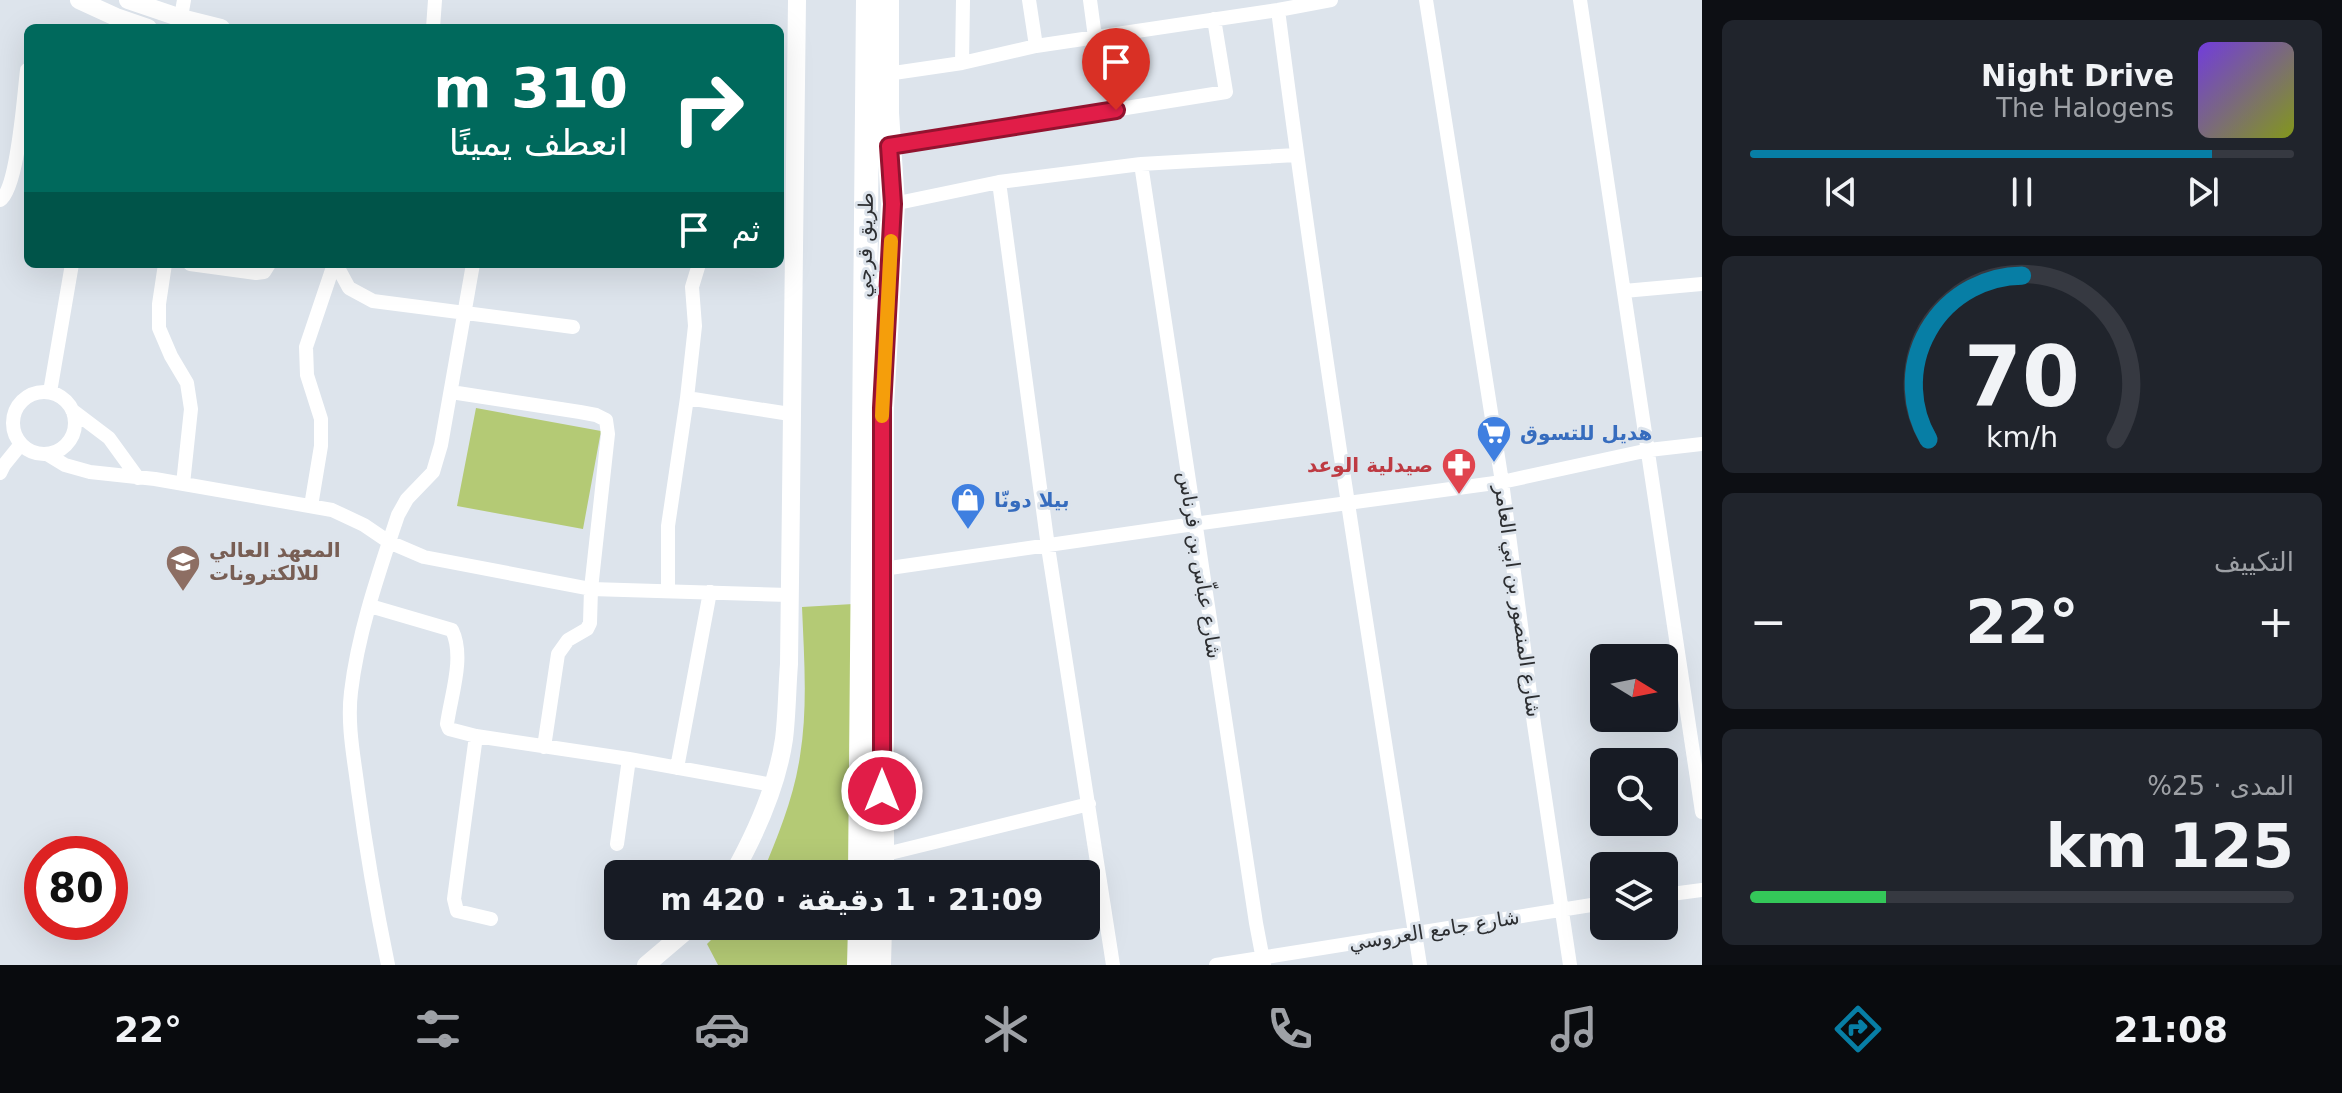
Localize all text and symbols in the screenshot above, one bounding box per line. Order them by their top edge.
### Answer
pin [1082,28,1150,110]
icon: arrive [1094,40,1138,84]
text: 310 m [433,55,628,120]
icon: right [656,56,760,160]
text: Night Drive [1981,58,2174,93]
text: The Halogens [1996,93,2174,123]
text: انعطف يمينًا [449,122,628,163]
icon: previous [1819,170,1863,214]
icon: pause [2000,170,2044,214]
icon: next [2181,170,2225,214]
street label: طريق قرجي [852,192,879,298]
icon: arrive [672,208,716,252]
text: ثم [732,213,760,248]
text: 70 [1964,329,2080,426]
supermarket icon: هديل للتسوق [1475,414,1513,464]
place label: هديل للتسوق [1520,421,1652,445]
text: km/h [1986,421,2058,455]
pharmacy icon: صيدلية الوعد [1440,446,1478,496]
place label: صيدلية الوعد [1307,453,1433,477]
street label: شارع عباّس بن فرناس [1173,469,1230,660]
shop icon: بيلا دونّا [949,481,987,531]
street label: شارع المنصور بن ابي العامر [1489,482,1546,719]
place label: بيلا دونّا [994,488,1070,512]
place label: المعهد العالي للالكترونات [209,538,341,585]
school or university icon: المعهد العالي للالكترونات [164,543,202,593]
text: التكييف [2214,547,2294,577]
text: 22° [1965,587,2079,657]
text: − [1750,596,1787,647]
text: + [2257,596,2294,647]
north arrow [1590,644,1678,732]
map controls [1590,644,1678,940]
button: search [1590,748,1678,836]
position arrow [840,749,924,833]
text: المدى · 25% [2147,771,2294,801]
text: 125 km [2045,811,2294,881]
speed limit sign: 80 [24,836,128,940]
button: layers [1590,852,1678,940]
text: 21:09 · 1 دقيقة · 420 m [661,882,1043,917]
street label: شارع جامع العروسي [1347,905,1521,956]
icon: filters [410,1001,466,1057]
icon: car [694,1001,750,1057]
icon: climate [978,1001,1034,1057]
icon: phone [1262,1001,1318,1057]
icon: music [1546,1001,1602,1057]
icon: directions [1830,1001,1886,1057]
text: 22° [114,1009,182,1050]
text: 21:08 [2113,1009,2228,1050]

